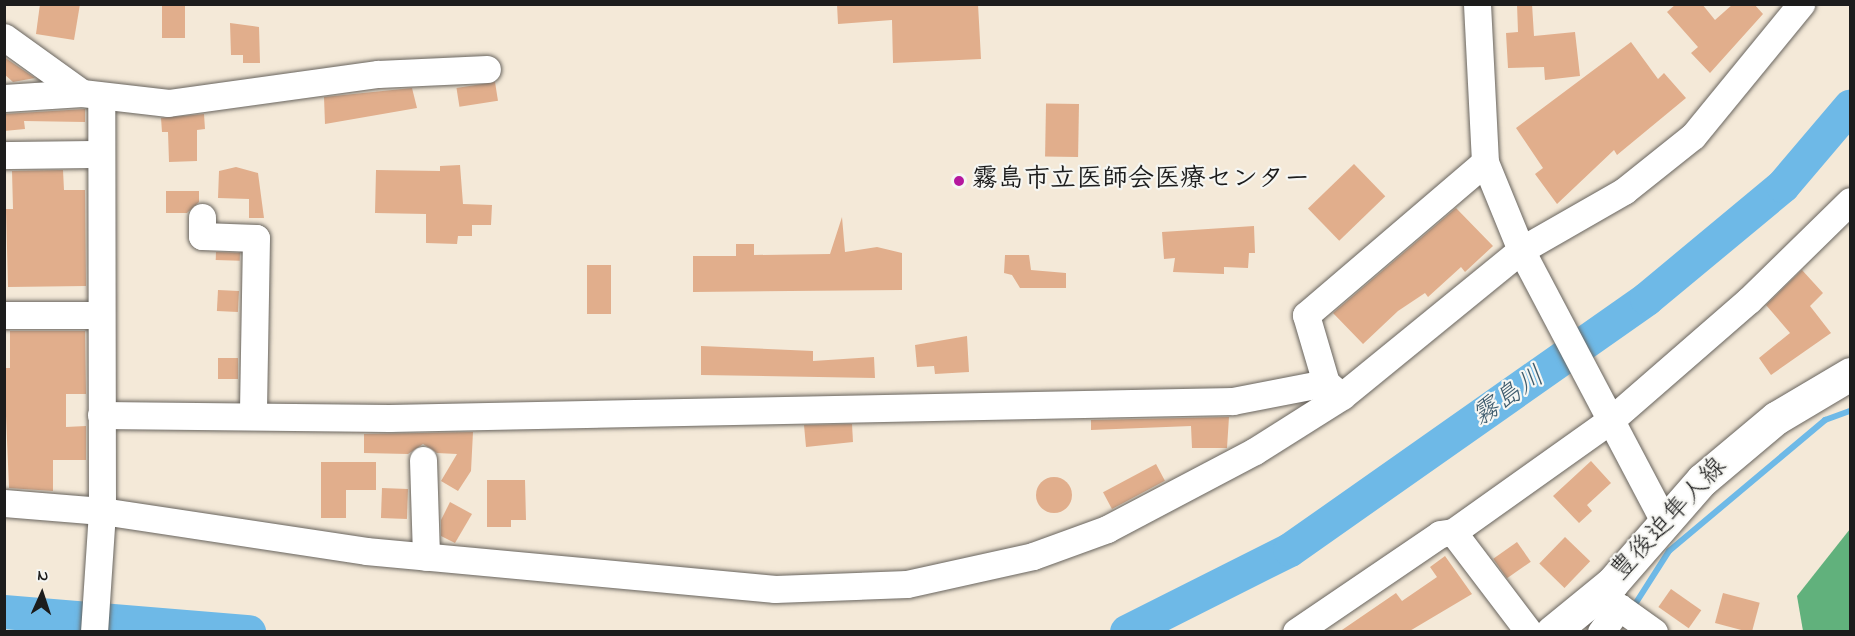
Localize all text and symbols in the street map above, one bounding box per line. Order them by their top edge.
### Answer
place label: 霧島市立医師会医療センター [972,165,1310,197]
marker: 霧島市立医師会医療センター [950,172,968,190]
water label: 霧島川 [1467,360,1551,434]
street label: 豊後迫隼人線 [1605,452,1735,588]
north arrow [12,564,72,624]
text: N [37,564,49,588]

